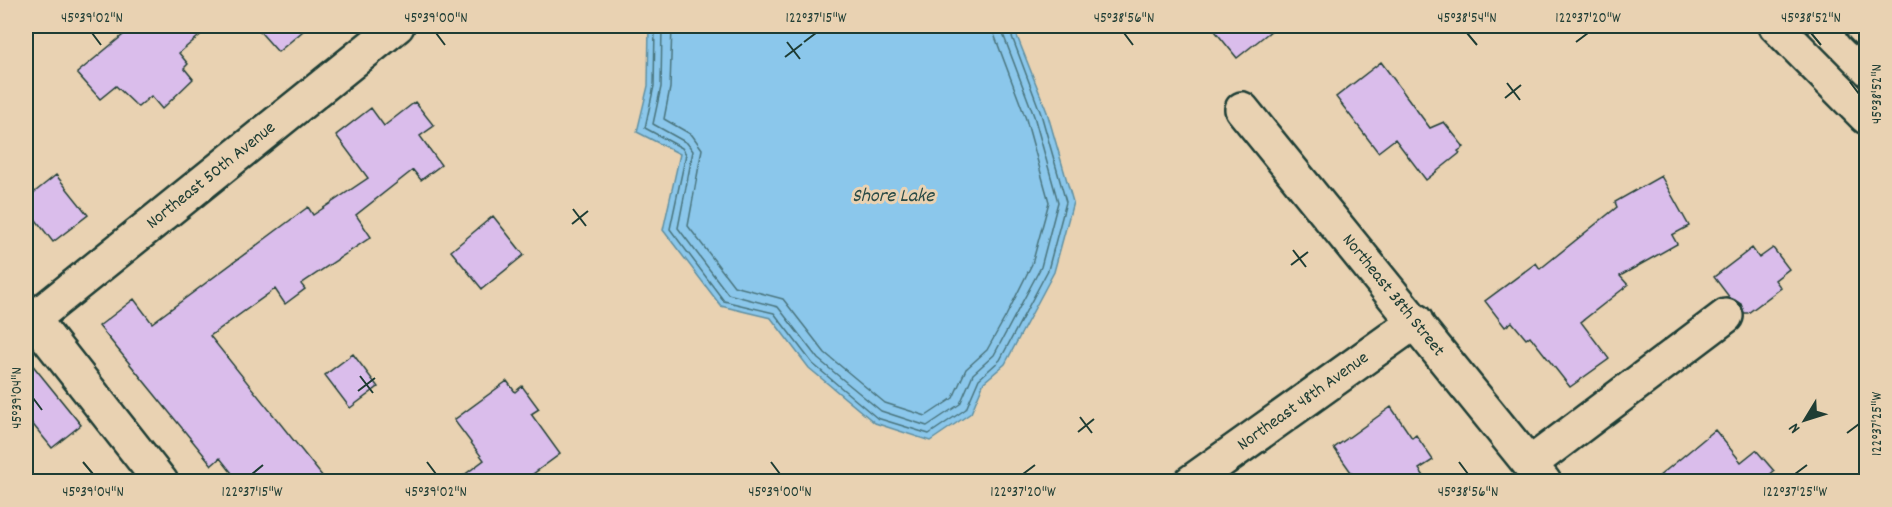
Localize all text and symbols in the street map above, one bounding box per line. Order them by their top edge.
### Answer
text: 45°39'02"N [61,8,123,30]
text: 45°39'00"N [404,8,468,30]
text: 122°37'15"W [786,8,847,30]
text: 45°38'56"N [1094,8,1154,30]
text: 45°38'54"N [1437,8,1497,30]
text: 122°37'20"W [1555,8,1621,30]
text: 45°38'52"N [1781,8,1841,30]
text: 45°38'52"N [1867,64,1889,124]
street label: Northeast 50th Avenue [141,116,281,235]
water label: Shore Lake [852,183,935,211]
street label: Northeast 38th Street [1336,229,1451,362]
street label: Northeast 48th Avenue [1232,346,1374,457]
text: 45°39'04"N [7,367,29,429]
north arrow [1775,390,1835,450]
text: 122°37'25"W [1867,392,1889,456]
text: N [1784,417,1807,438]
text: 45°39'04"N [62,482,124,504]
text: 122°37'15"W [222,482,283,504]
text: 45°39'02"N [405,482,467,504]
text: 45°39'00"N [748,482,812,504]
text: 122°37'20"W [990,482,1056,504]
text: 45°38'56"N [1438,482,1498,504]
text: 122°37'25"W [1763,482,1827,504]

